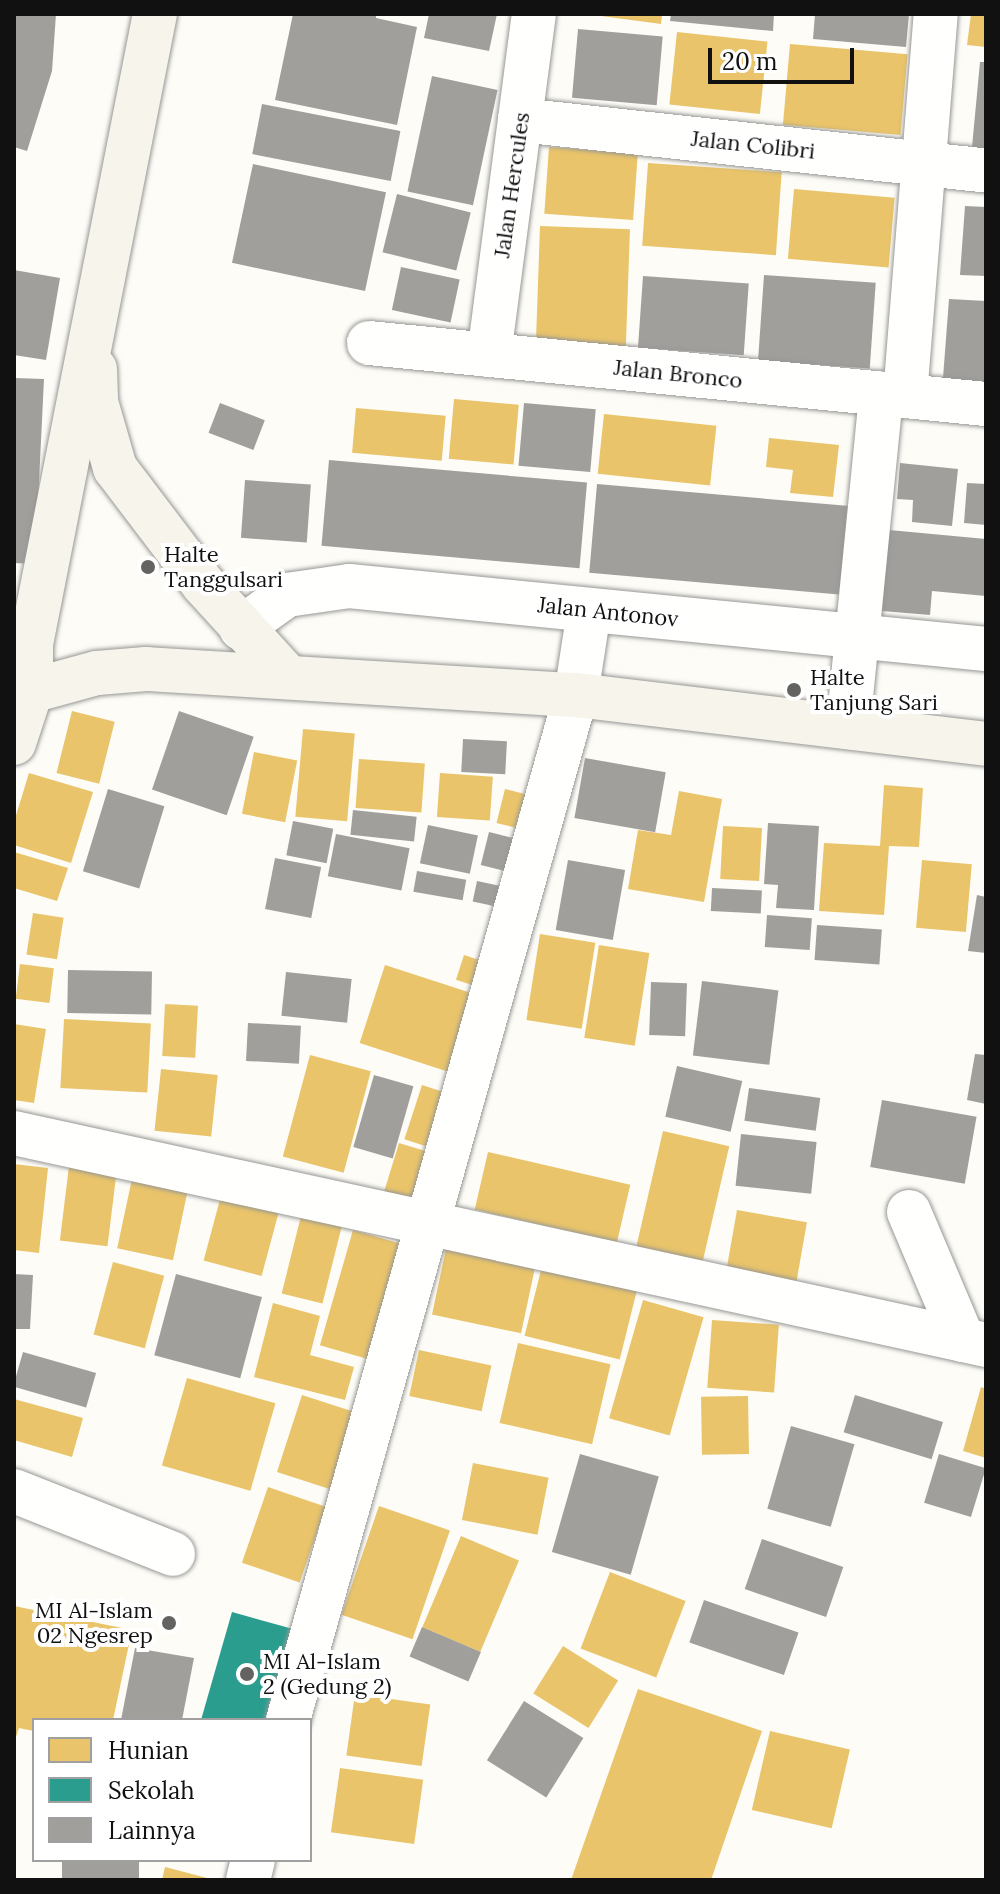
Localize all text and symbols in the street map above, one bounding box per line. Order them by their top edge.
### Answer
scale bar [712,32,858,82]
text: 20 m [722,46,778,77]
street label: Jalan Hercules [489,111,535,259]
street label: Jalan Colibri [690,125,816,165]
street label: Jalan Bronco [612,354,744,394]
place label: Halte Tanggulsari [164,541,283,592]
marker: Halte Tanggulsari [139,558,157,576]
street label: Jalan Antonov [536,591,680,633]
place label: Halte Tanjung Sari [810,664,938,716]
marker: Halte Tanjung Sari [785,681,803,699]
place label: MI Al-Islam 02 Ngesrep [35,1597,153,1648]
marker: MI Al-Islam 02 Ngesrep [160,1614,178,1632]
place label: MI Al-Islam 2 (Gedung 2) [263,1648,391,1700]
marker: MI Al-Islam 2 (Gedung 2) [238,1665,256,1683]
legend [32,1718,312,1862]
text: Hunian [108,1735,189,1766]
text: Sekolah [108,1775,195,1806]
text: Lainnya [108,1815,196,1846]

